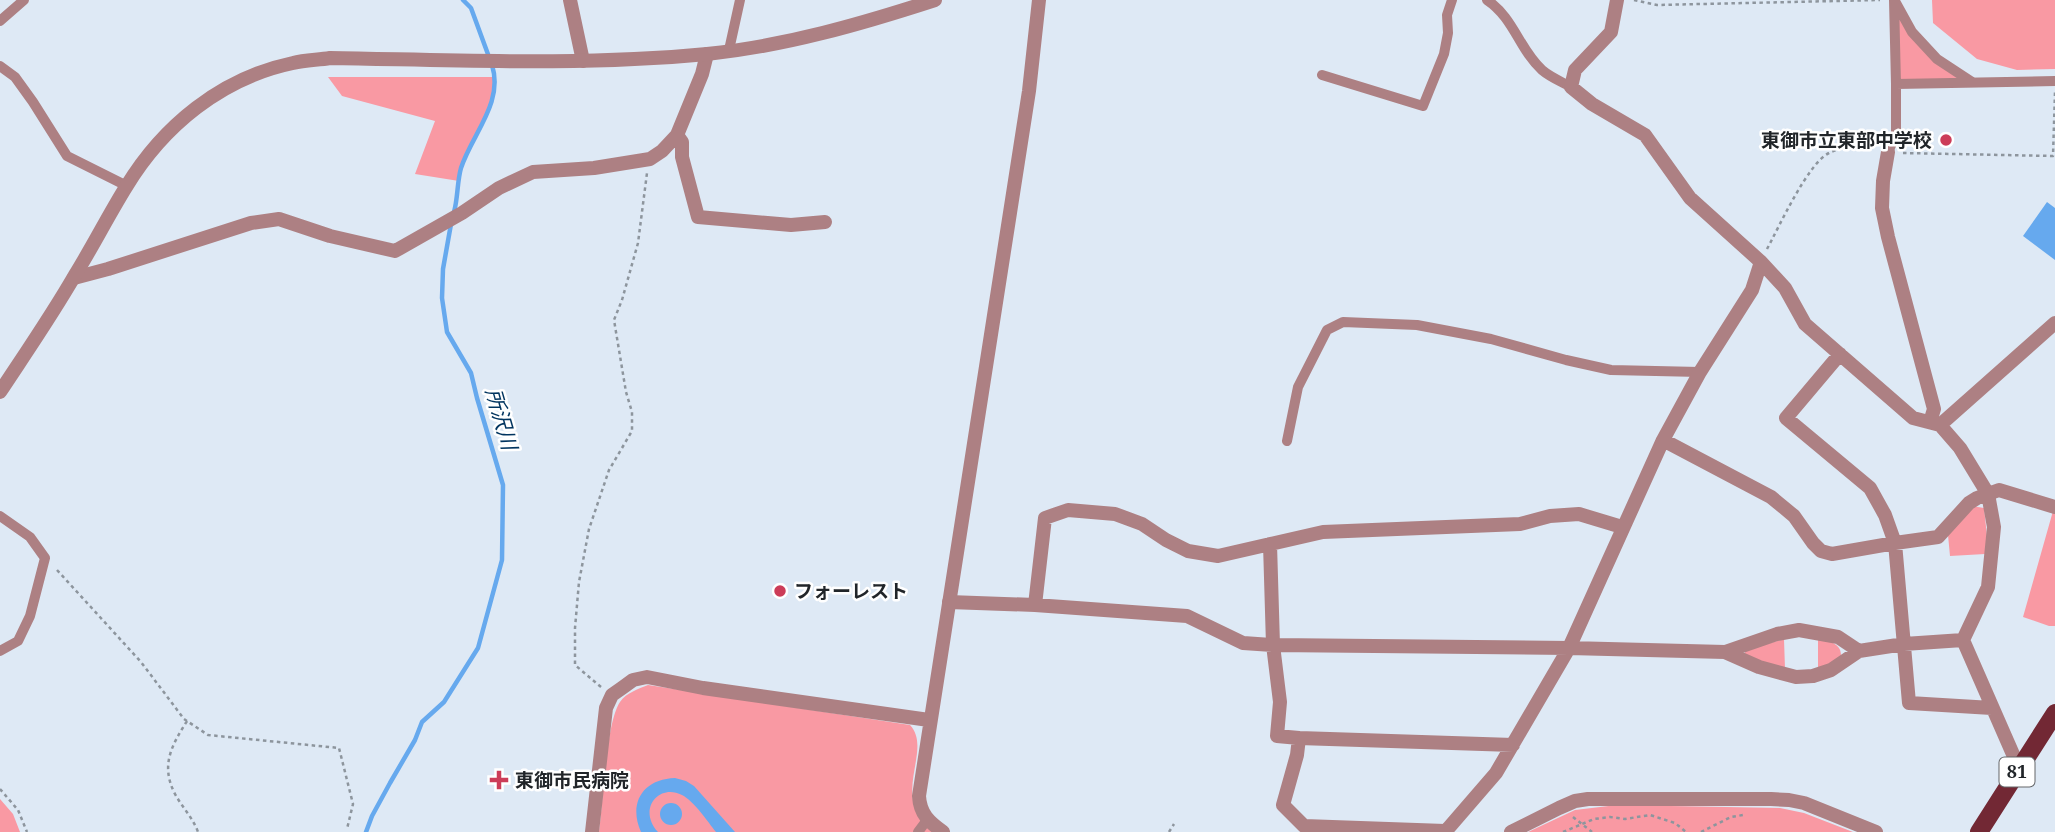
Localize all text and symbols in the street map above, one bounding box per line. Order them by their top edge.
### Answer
place label: 東御市立東部中学校 [1761,127,1932,153]
marker: 東御市立東部中学校 [1938,132,1954,148]
water label: 所沢川 [480,385,525,455]
place label: フォーレスト [794,578,908,604]
marker: フォーレスト [772,583,788,599]
road number: 81 [2000,758,2035,786]
place label: 東御市民病院 [515,767,629,793]
marker: 東御市民病院 [489,770,509,790]

